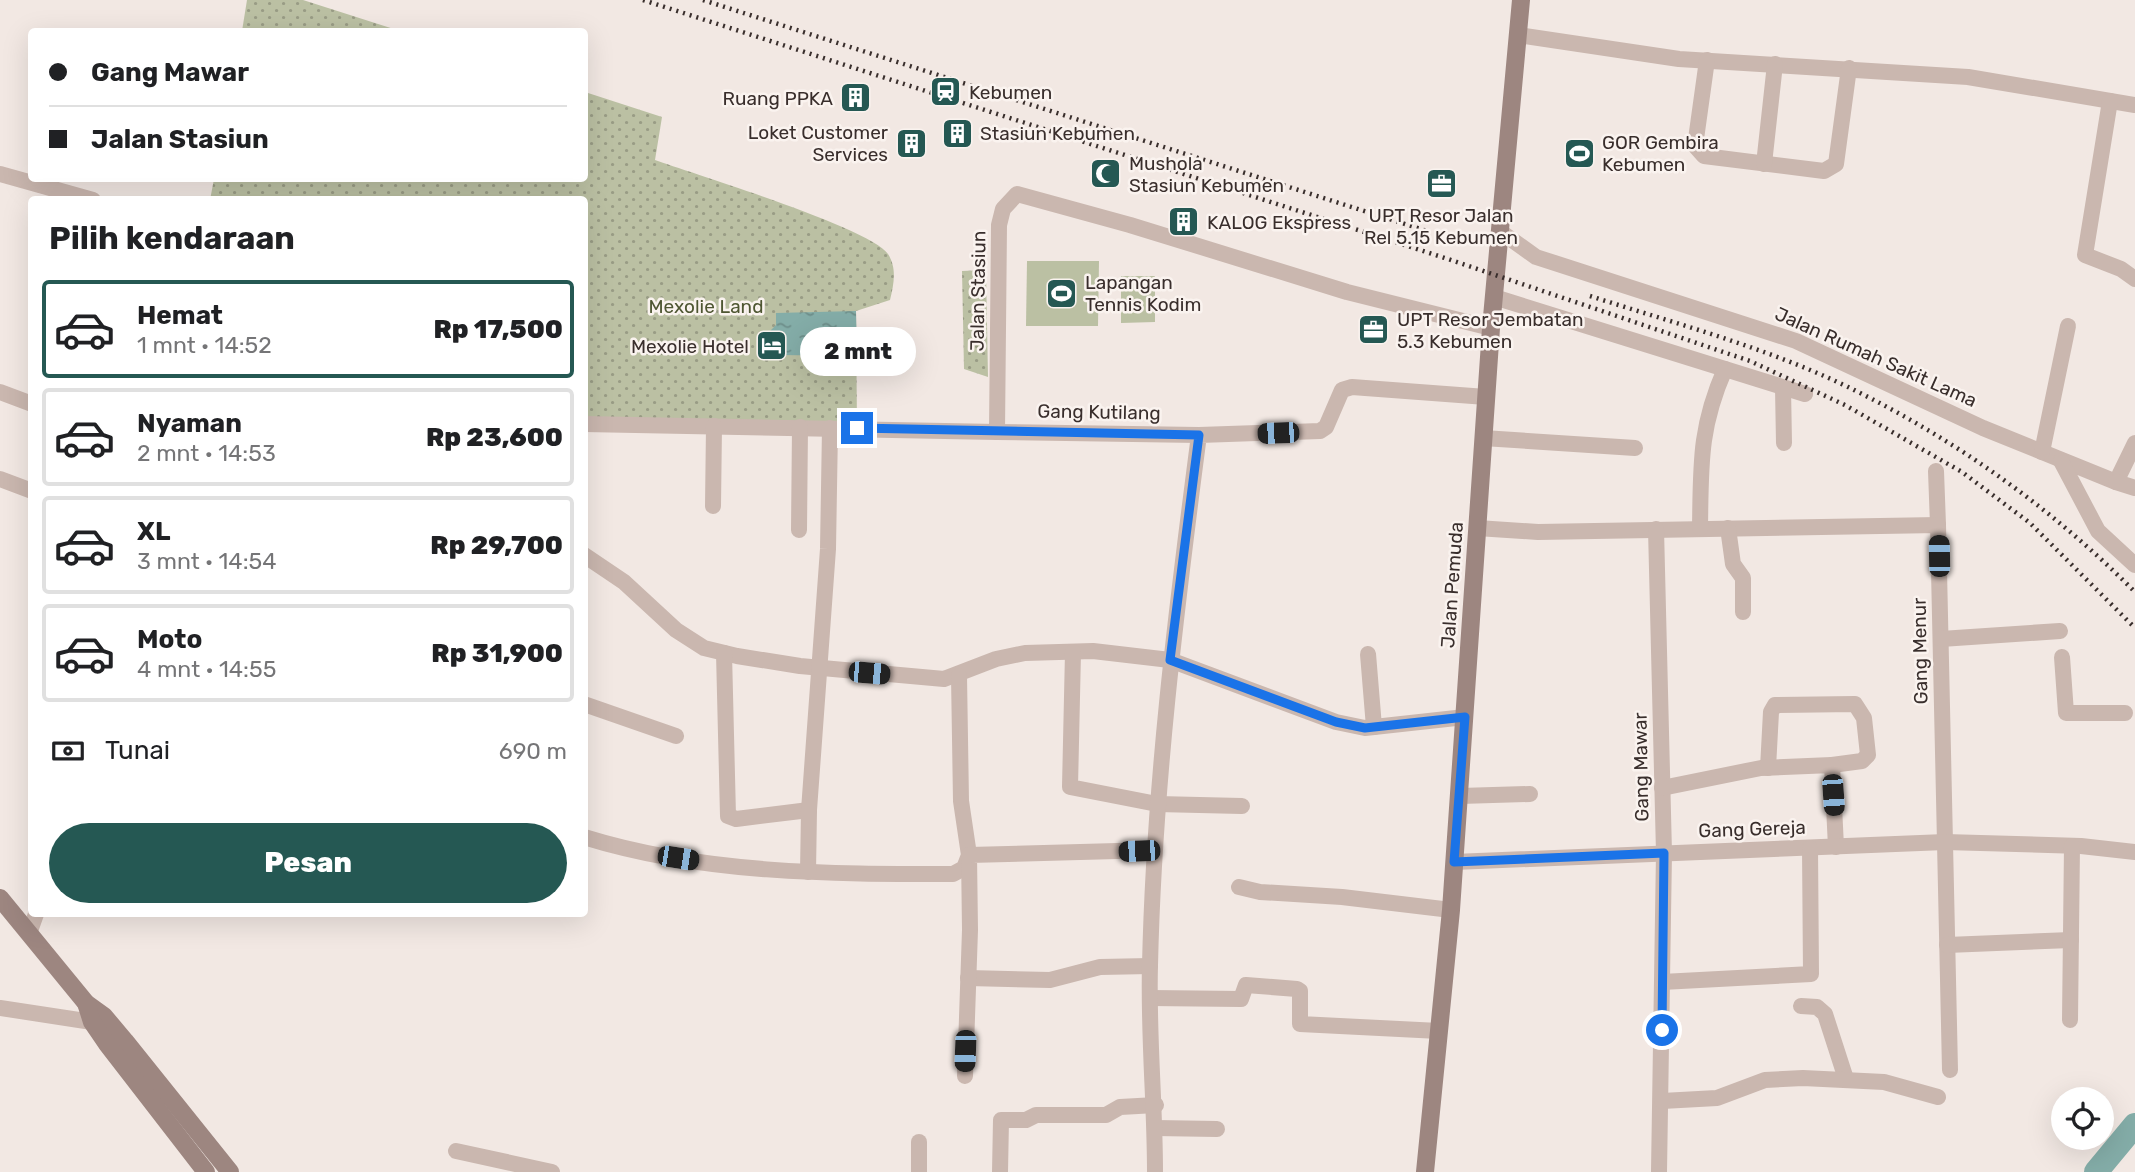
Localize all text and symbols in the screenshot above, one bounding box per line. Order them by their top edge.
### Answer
text: Gang Mawar [91,57,249,88]
station icon: Kebumen [929,75,963,109]
building icon: Ruang PPKA [839,81,873,115]
place label: Kebumen [969,81,1052,104]
place label: Ruang PPKA [723,87,833,110]
building icon: Stasiun Kebumen [940,116,974,150]
place label: Loket Customer Services [748,121,889,166]
place label: Stasiun Kebumen [980,122,1135,145]
text: Jalan Stasiun [91,124,269,155]
building icon: Loket Customer Services [894,126,928,160]
place label: GOR Gembira Kebumen [1602,131,1719,176]
sports icon: GOR Gembira Kebumen [1562,136,1596,170]
place label: Mushola Stasiun Kebumen [1129,152,1284,197]
mosque icon: Mushola Stasiun Kebumen [1089,157,1123,191]
office icon: UPT Resor Jalan Rel 5.15 Kebumen [1424,167,1458,201]
place label: UPT Resor Jalan Rel 5.15 Kebumen [1364,204,1518,249]
building icon: KALOG Ekspress [1167,205,1201,239]
place label: KALOG Ekspress [1207,211,1351,234]
text: Pilih kendaraan [49,219,295,257]
street label: Jalan Stasiun [965,230,991,352]
place label: Lapangan Tennis Kodim [1085,271,1201,316]
sports icon: Lapangan Tennis Kodim [1045,276,1079,310]
park label: Mexolie Land [649,295,763,318]
icon: car [53,298,116,361]
text: Hemat [137,300,223,331]
street label: Jalan Rumah Sakit Lama [1771,302,1981,412]
place label: UPT Resor Jembatan 5.3 Kebumen [1397,308,1583,353]
office icon: UPT Resor Jembatan 5.3 Kebumen [1357,313,1391,347]
text: Rp 17,500 [433,314,563,345]
callout: 2 mnt [799,326,915,376]
hotel icon: Mexolie Hotel [755,329,789,363]
text: 1 mnt · 14:52 [137,331,272,359]
place label: Mexolie Hotel [631,335,749,358]
text: 2 mnt [824,337,892,365]
street label: Gang Kutilang [1037,399,1161,425]
icon: car [53,406,116,469]
text: Nyaman [137,408,242,439]
route end [841,412,873,444]
text: Rp 23,600 [426,422,563,453]
car [1257,422,1300,444]
text: 2 mnt · 14:53 [137,439,276,467]
icon: car [53,514,116,577]
text: XL [137,516,170,547]
street label: Jalan Pemuda [1436,521,1468,649]
text: Rp 29,700 [430,530,563,561]
car [1929,535,1950,577]
text: 3 mnt · 14:54 [137,547,277,575]
street label: Gang Menur [1908,597,1932,705]
icon: car [53,622,116,685]
text: Moto [137,624,202,655]
text: Rp 31,900 [431,638,563,669]
text: 4 mnt · 14:55 [137,655,276,683]
car [848,661,891,685]
street label: Gang Mawar [1629,711,1653,822]
icon: cash [49,732,87,770]
text: Tunai [105,735,170,766]
text: 690 m [499,737,567,765]
car [1822,773,1845,817]
street label: Gang Gereja [1698,816,1806,842]
button: Pesan [49,823,567,903]
car [1118,840,1161,862]
car [656,844,701,872]
route start [1646,1014,1678,1046]
car [954,1030,977,1072]
map controls [2051,1087,2114,1150]
button: locate [2051,1087,2114,1150]

